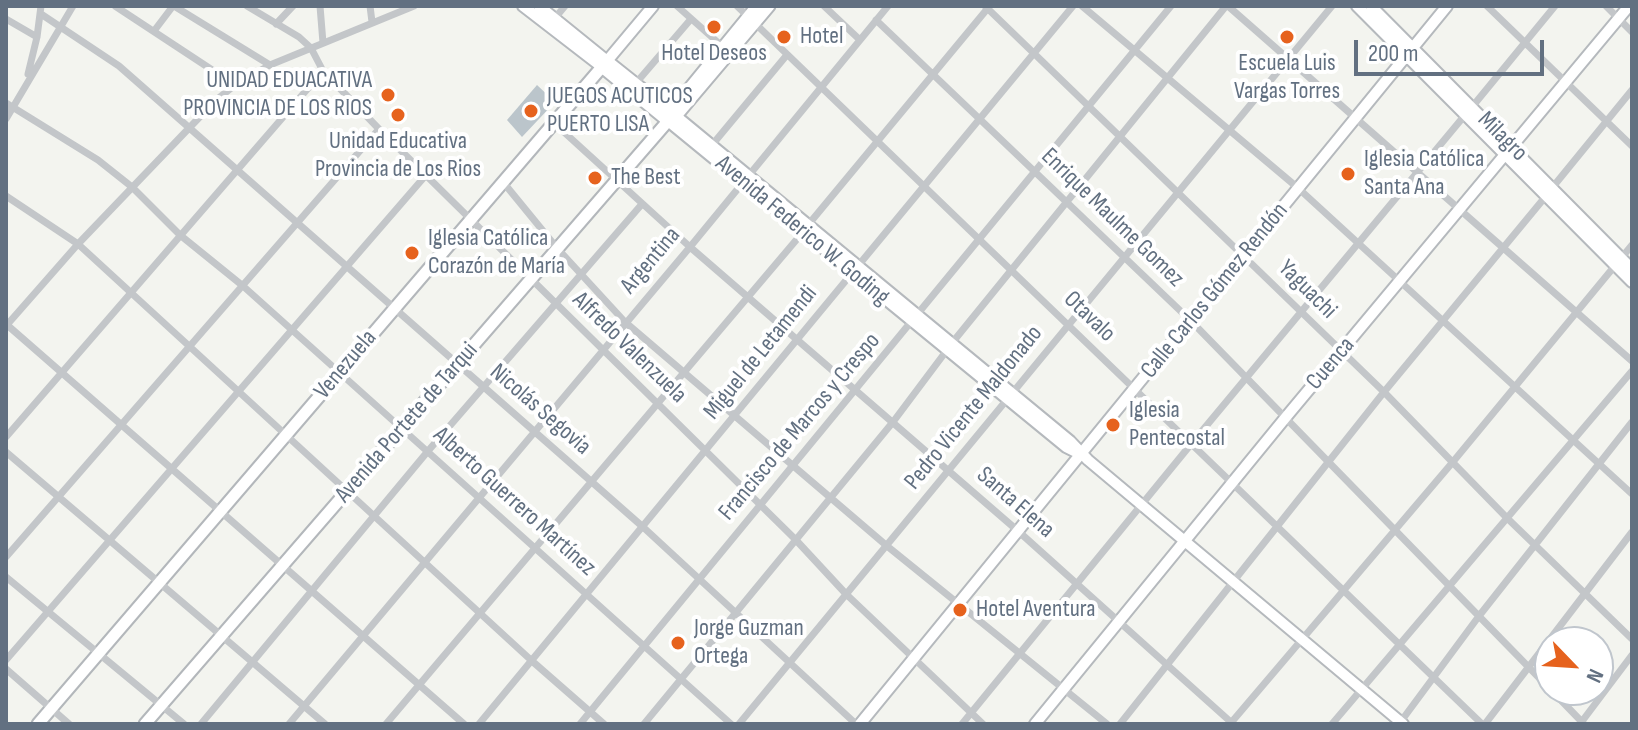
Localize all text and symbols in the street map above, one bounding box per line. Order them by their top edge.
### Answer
marker: Hotel Deseos [705,18,723,36]
place label: Hotel [800,23,843,51]
scale bar [1358,24,1548,74]
marker: Hotel [775,28,793,46]
marker: Escuela Luis Vargas Torres [1278,28,1296,46]
text: 200 m [1368,39,1419,68]
place label: Hotel Deseos [661,40,767,68]
place label: Escuela Luis Vargas Torres [1234,50,1340,106]
place label: UNIDAD EDUACATIVA PROVINCIA DE LOS RIOS [183,67,372,123]
place label: JUEGOS ACUTICOS PUERTO LISA [547,83,693,139]
marker: UNIDAD EDUACATIVA PROVINCIA DE LOS RIOS [379,86,397,104]
marker: JUEGOS ACUTICOS PUERTO LISA [522,102,540,120]
marker: Unidad Educativa Provincia de Los Rios [389,106,407,124]
street label: Milagro [1471,106,1533,168]
place label: Unidad Educativa Provincia de Los Rios [315,128,481,184]
street label: Enrique Maulme Gomez [1035,143,1189,293]
place label: Iglesia Católica Santa Ana [1364,146,1484,202]
street label: Avenida Federico W. Goding [709,150,895,312]
place label: The Best [611,164,681,192]
marker: Iglesia Católica Santa Ana [1339,165,1357,183]
marker: The Best [586,169,604,187]
street label: Calle Carlos Gómez Rendón [1135,197,1295,385]
street label: Argentina [615,222,687,300]
place label: Iglesia Católica Corazón de María [428,225,565,281]
marker: Iglesia Católica Corazón de María [403,244,421,262]
street label: Yaguachi [1272,255,1342,325]
street label: Miguel de Letamendi [698,280,824,426]
street label: Alfredo Valenzuela [566,286,692,410]
street label: Otavalo [1057,286,1121,348]
street label: Pedro Vicente Maldonado [899,320,1049,496]
street label: Venezuela [309,324,383,406]
street label: Francisco de Marcos y Crespo [713,327,887,527]
street label: Cuenca [1301,332,1361,396]
street label: Avenida Portete de Tarqui [330,337,484,509]
street label: Nicolás Segovia [484,358,596,462]
place label: Iglesia Pentecostal [1129,397,1225,453]
marker: Iglesia Pentecostal [1104,416,1122,434]
street label: Alberto Guerrero Martínez [427,421,601,583]
street label: Santa Elena [970,461,1060,545]
place label: Hotel Aventura [976,596,1095,624]
marker: Hotel Aventura [951,601,969,619]
place label: Jorge Guzman Ortega [694,615,804,671]
north arrow [1534,626,1614,706]
marker: Jorge Guzman Ortega [669,634,687,652]
text: N [1580,664,1609,687]

